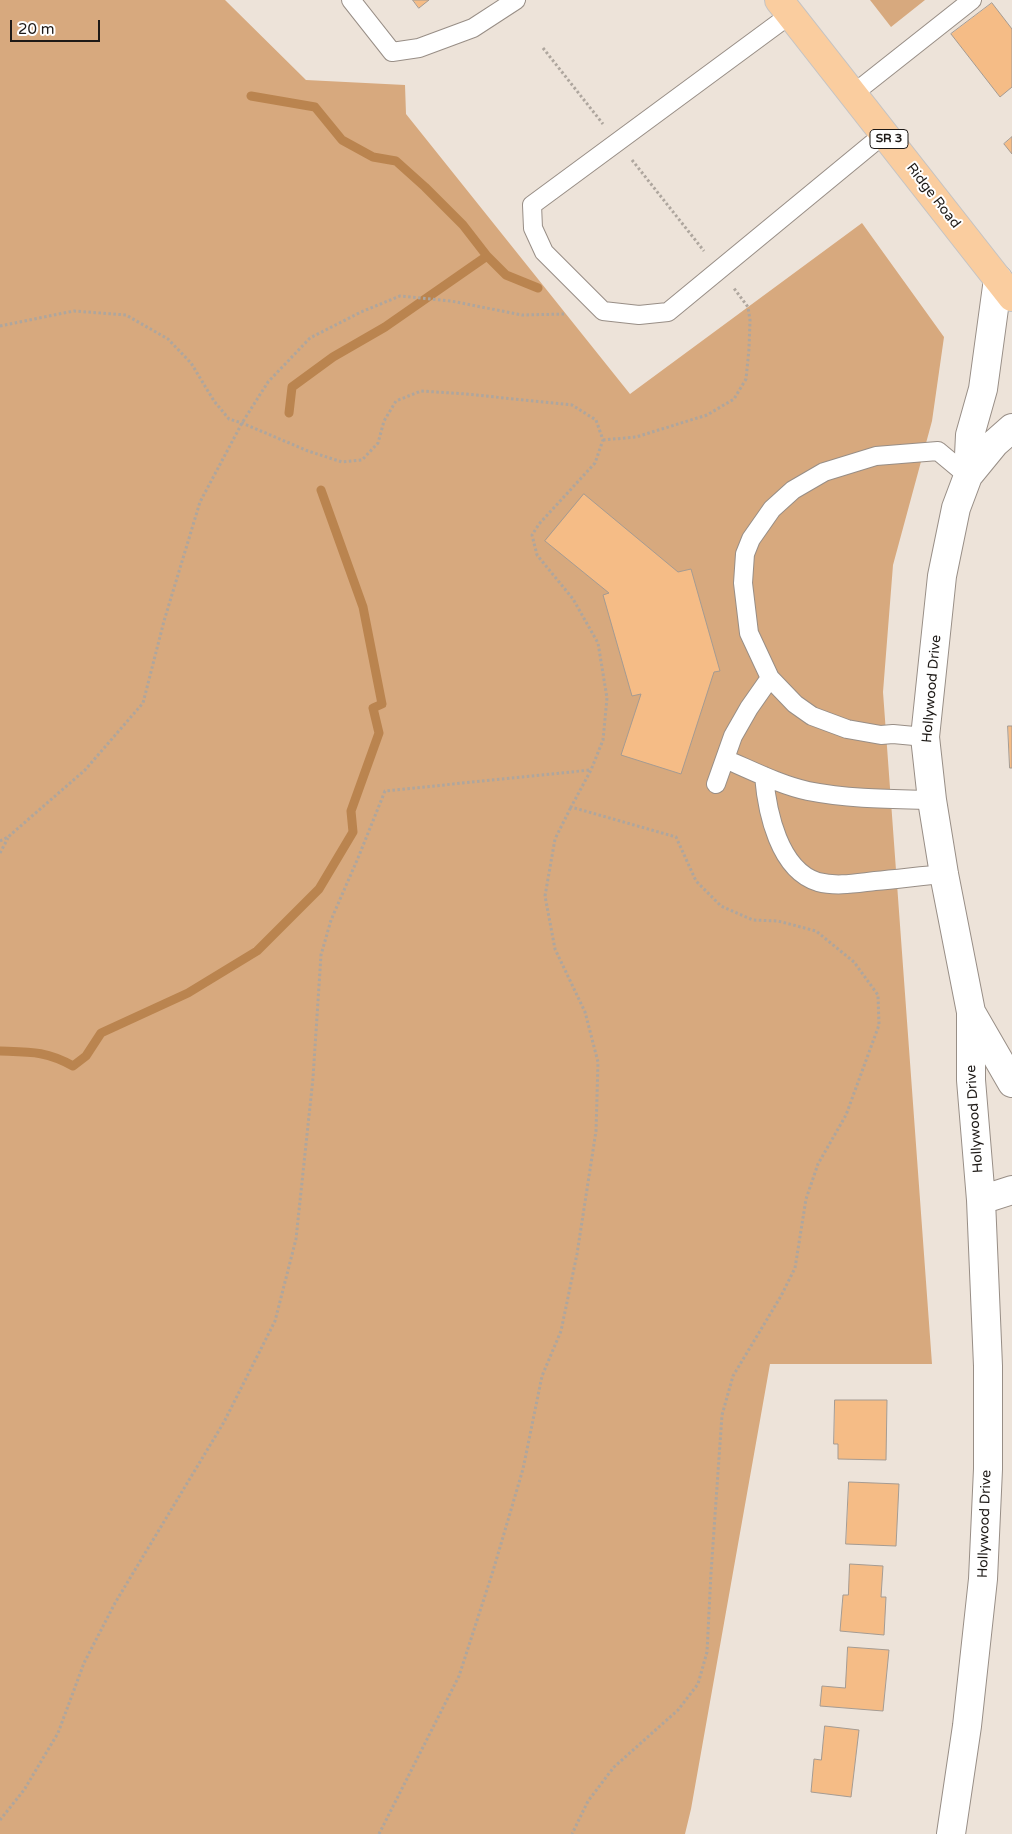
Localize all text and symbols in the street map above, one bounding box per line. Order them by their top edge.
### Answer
scale bar [12,10,102,42]
text: 20 m [18,20,55,38]
road number: SR 3 [870,130,908,148]
street label: Ridge Road [902,160,964,232]
street label: Hollywood Drive [919,634,945,744]
street label: Hollywood Drive [963,1064,987,1174]
street label: Hollywood Drive [975,1470,995,1578]

